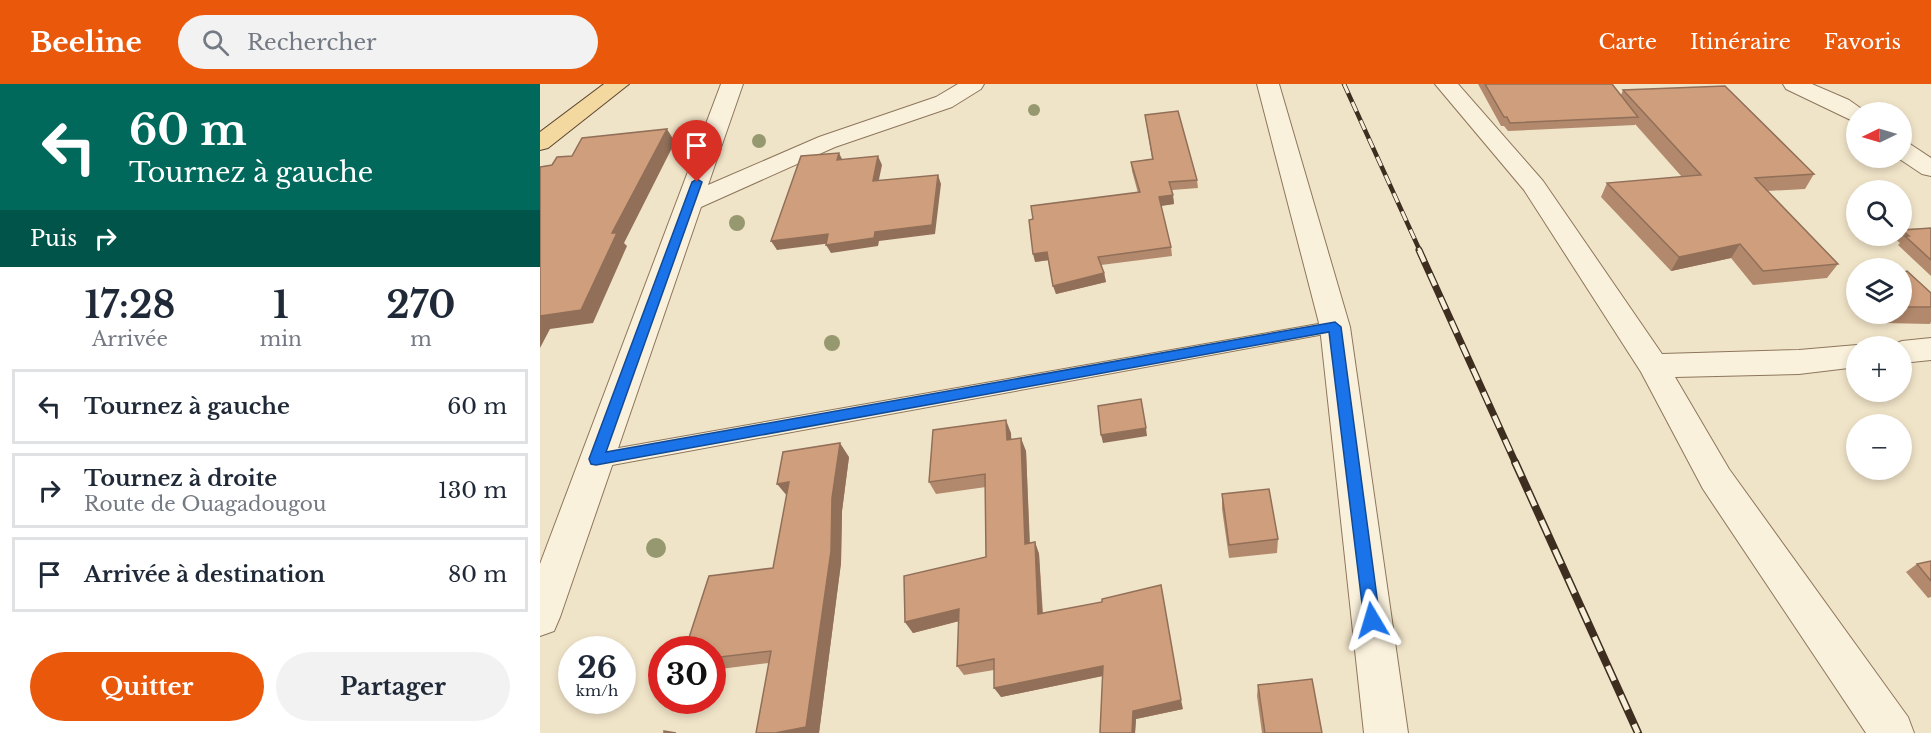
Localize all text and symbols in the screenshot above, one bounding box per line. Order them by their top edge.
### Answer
search box [178,15,598,69]
text: Beeline [30,25,142,60]
icon: search [199,26,232,59]
text: Rechercher [247,29,376,56]
text: Carte [1599,29,1657,55]
text: Itinéraire [1690,29,1791,55]
text: Favoris [1824,29,1901,55]
north arrow [1846,102,1912,168]
map controls [1846,102,1912,480]
text: 60 m [129,104,247,156]
icon: left [30,108,108,186]
pin [671,120,722,182]
icon: arrive [680,129,713,162]
text: Tournez à gauche [129,156,373,189]
button: search [1846,180,1912,246]
icon: right [89,222,122,255]
text: Puis [30,225,77,252]
button: layers [1846,258,1912,324]
text: 17:28 [84,283,175,328]
text: 1 [273,283,289,328]
text: 270 [386,283,456,328]
text: Arrivée [92,327,168,351]
text: min [260,327,302,351]
text: m [410,327,432,351]
button: + [1846,336,1912,402]
icon: left [33,390,66,423]
text: Tournez à gauche [84,393,290,420]
text: 60 m [447,393,507,420]
button: − [1846,414,1912,480]
text: Tournez à droite [84,465,277,492]
icon: right [33,474,66,507]
text: 130 m [438,477,507,504]
text: Route de Ouagadougou [84,492,326,516]
icon: arrive [33,558,66,591]
text: Arrivée à destination [84,561,325,588]
text: 80 m [448,561,507,588]
position arrow [1340,588,1404,652]
speed limit sign: 30 [648,636,726,714]
text: 26 [577,649,617,686]
button: Quitter [30,652,264,721]
button: Partager [276,652,510,721]
text: km/h [576,681,618,700]

